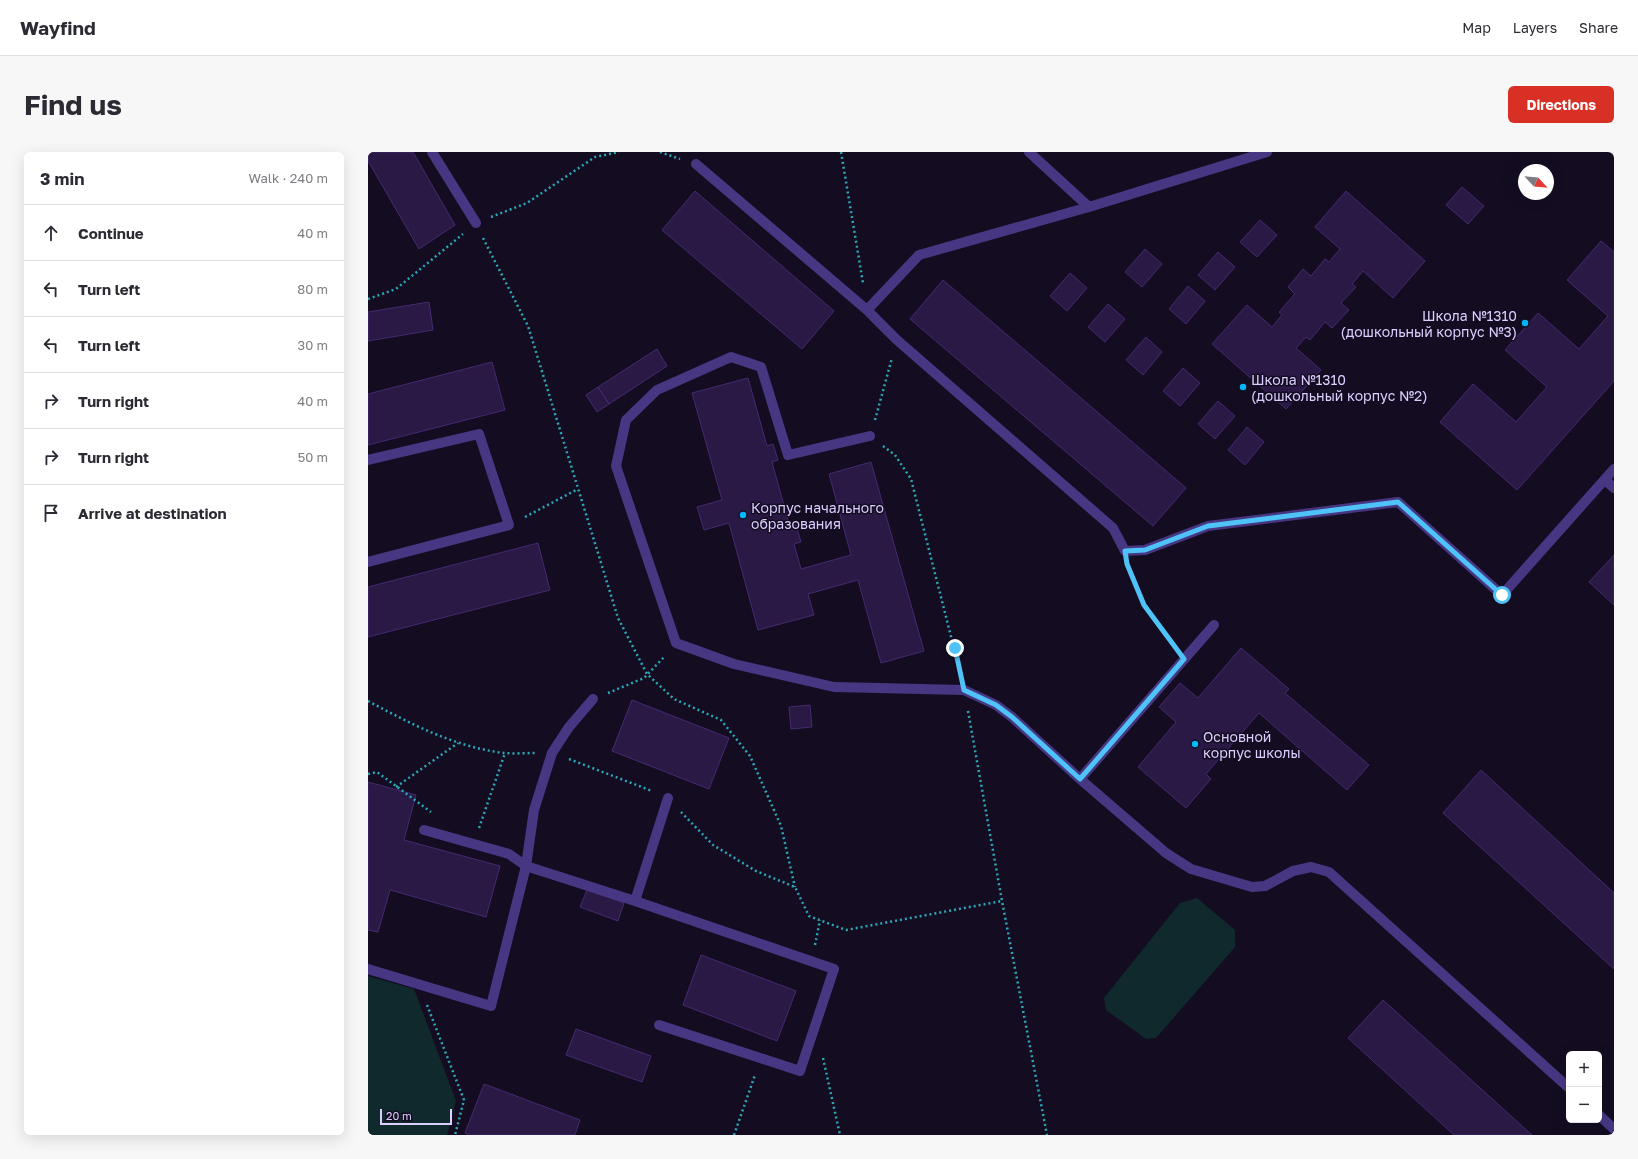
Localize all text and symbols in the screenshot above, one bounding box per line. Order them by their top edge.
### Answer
text: Wayfind [20,16,96,39]
text: Map [1462,19,1491,36]
text: Layers [1513,19,1557,36]
text: Share [1579,19,1618,36]
button: Directions [1508,86,1614,123]
text: Find us [24,88,122,121]
north arrow [1518,164,1554,200]
text: 3 min [40,168,84,189]
text: Walk · 240 m [249,170,328,186]
icon: ahead [40,222,62,244]
text: Continue [78,224,144,242]
text: 40 m [297,225,328,241]
icon: left [40,278,62,300]
text: Turn left [78,280,140,298]
text: 80 m [297,281,328,297]
place label: Школа №1310 (дошкольный корпус №3) [1340,307,1517,340]
marker: Школа №1310 (дошкольный корпус №3) [1520,318,1530,328]
icon: left [40,334,62,356]
text: Turn left [78,336,140,354]
text: 30 m [298,337,328,353]
place label: Школа №1310 (дошкольный корпус №2) [1251,371,1428,404]
marker: Школа №1310 (дошкольный корпус №2) [1238,382,1248,392]
icon: right [40,390,62,412]
text: Turn right [78,392,149,410]
text: 40 m [297,393,328,409]
icon: right [40,446,62,468]
text: Turn right [78,448,149,466]
text: 50 m [298,449,328,465]
place label: Корпус начального образования [751,499,884,532]
icon: arrive [40,502,62,524]
text: Arrive at destination [78,504,227,522]
marker: Корпус начального образования [738,510,748,520]
route start [1493,586,1511,604]
route end [946,639,964,657]
place label: Основной корпус школы [1203,728,1301,761]
marker: Основной корпус школы [1190,739,1200,749]
map controls [1566,1051,1602,1123]
button: + [1566,1051,1602,1087]
button: − [1566,1087,1602,1123]
scale bar [380,1107,452,1126]
text: 20 m [386,1109,412,1122]

